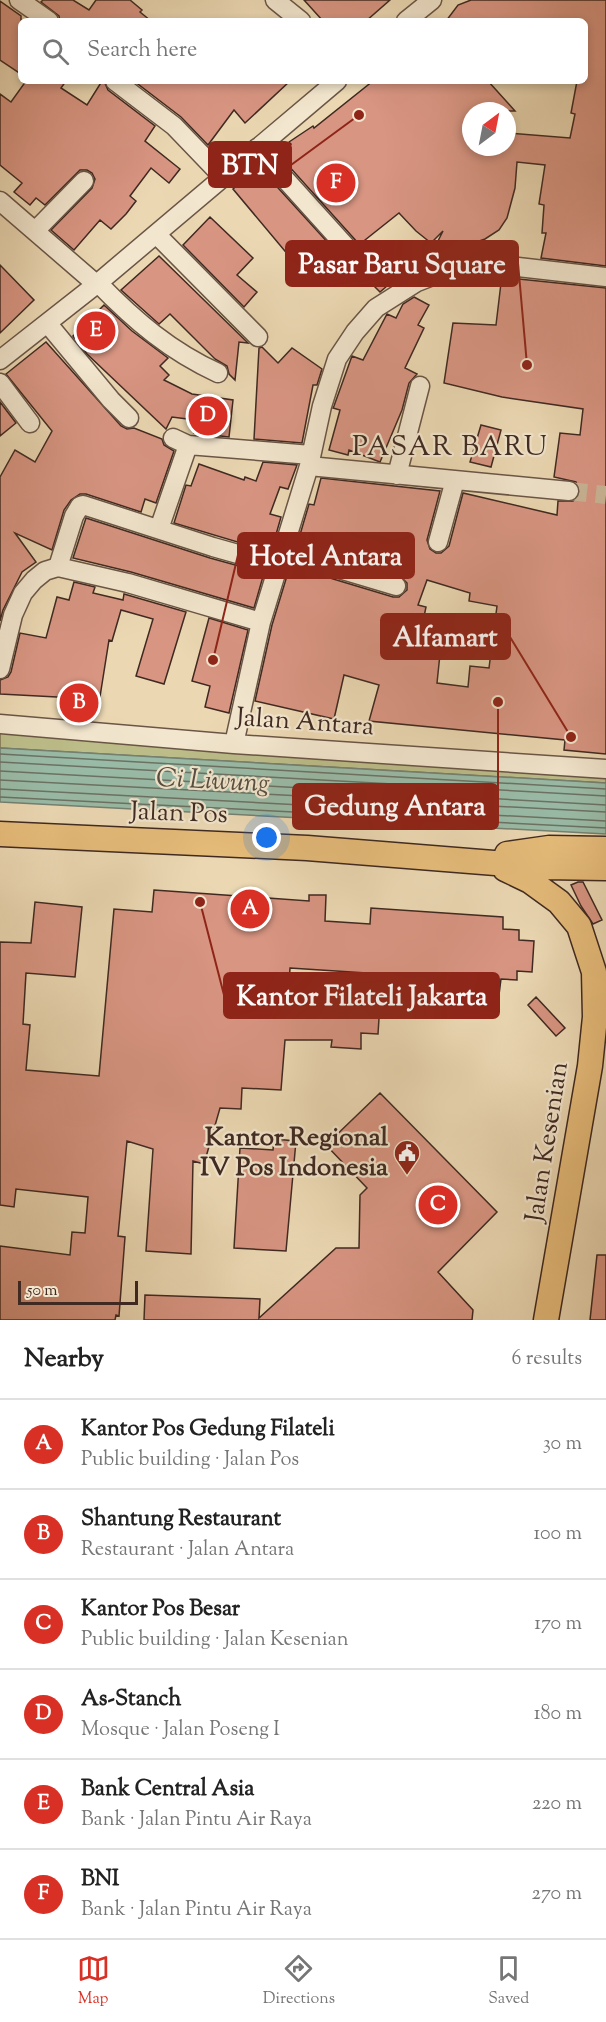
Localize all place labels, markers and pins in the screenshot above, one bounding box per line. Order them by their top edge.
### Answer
callout: BTN [209,142,291,187]
pin: F [316,160,356,206]
callout: Pasar Baru Square [286,241,518,286]
pin: E [76,308,116,354]
pin: D [188,394,228,438]
callout: Hotel Antara [238,533,414,578]
callout: Alfamart [381,614,510,659]
pin: B [60,680,98,726]
callout: Gedung Antara [293,784,498,829]
pin: A [230,886,270,932]
callout: Kantor Filateli Jakarta [224,973,499,1018]
place label: Kantor Regional IV Pos Indonesia [200,1120,389,1187]
public building icon: Kantor Regional IV Pos Indonesia [392,1138,422,1176]
pin: C [418,1182,458,1228]

